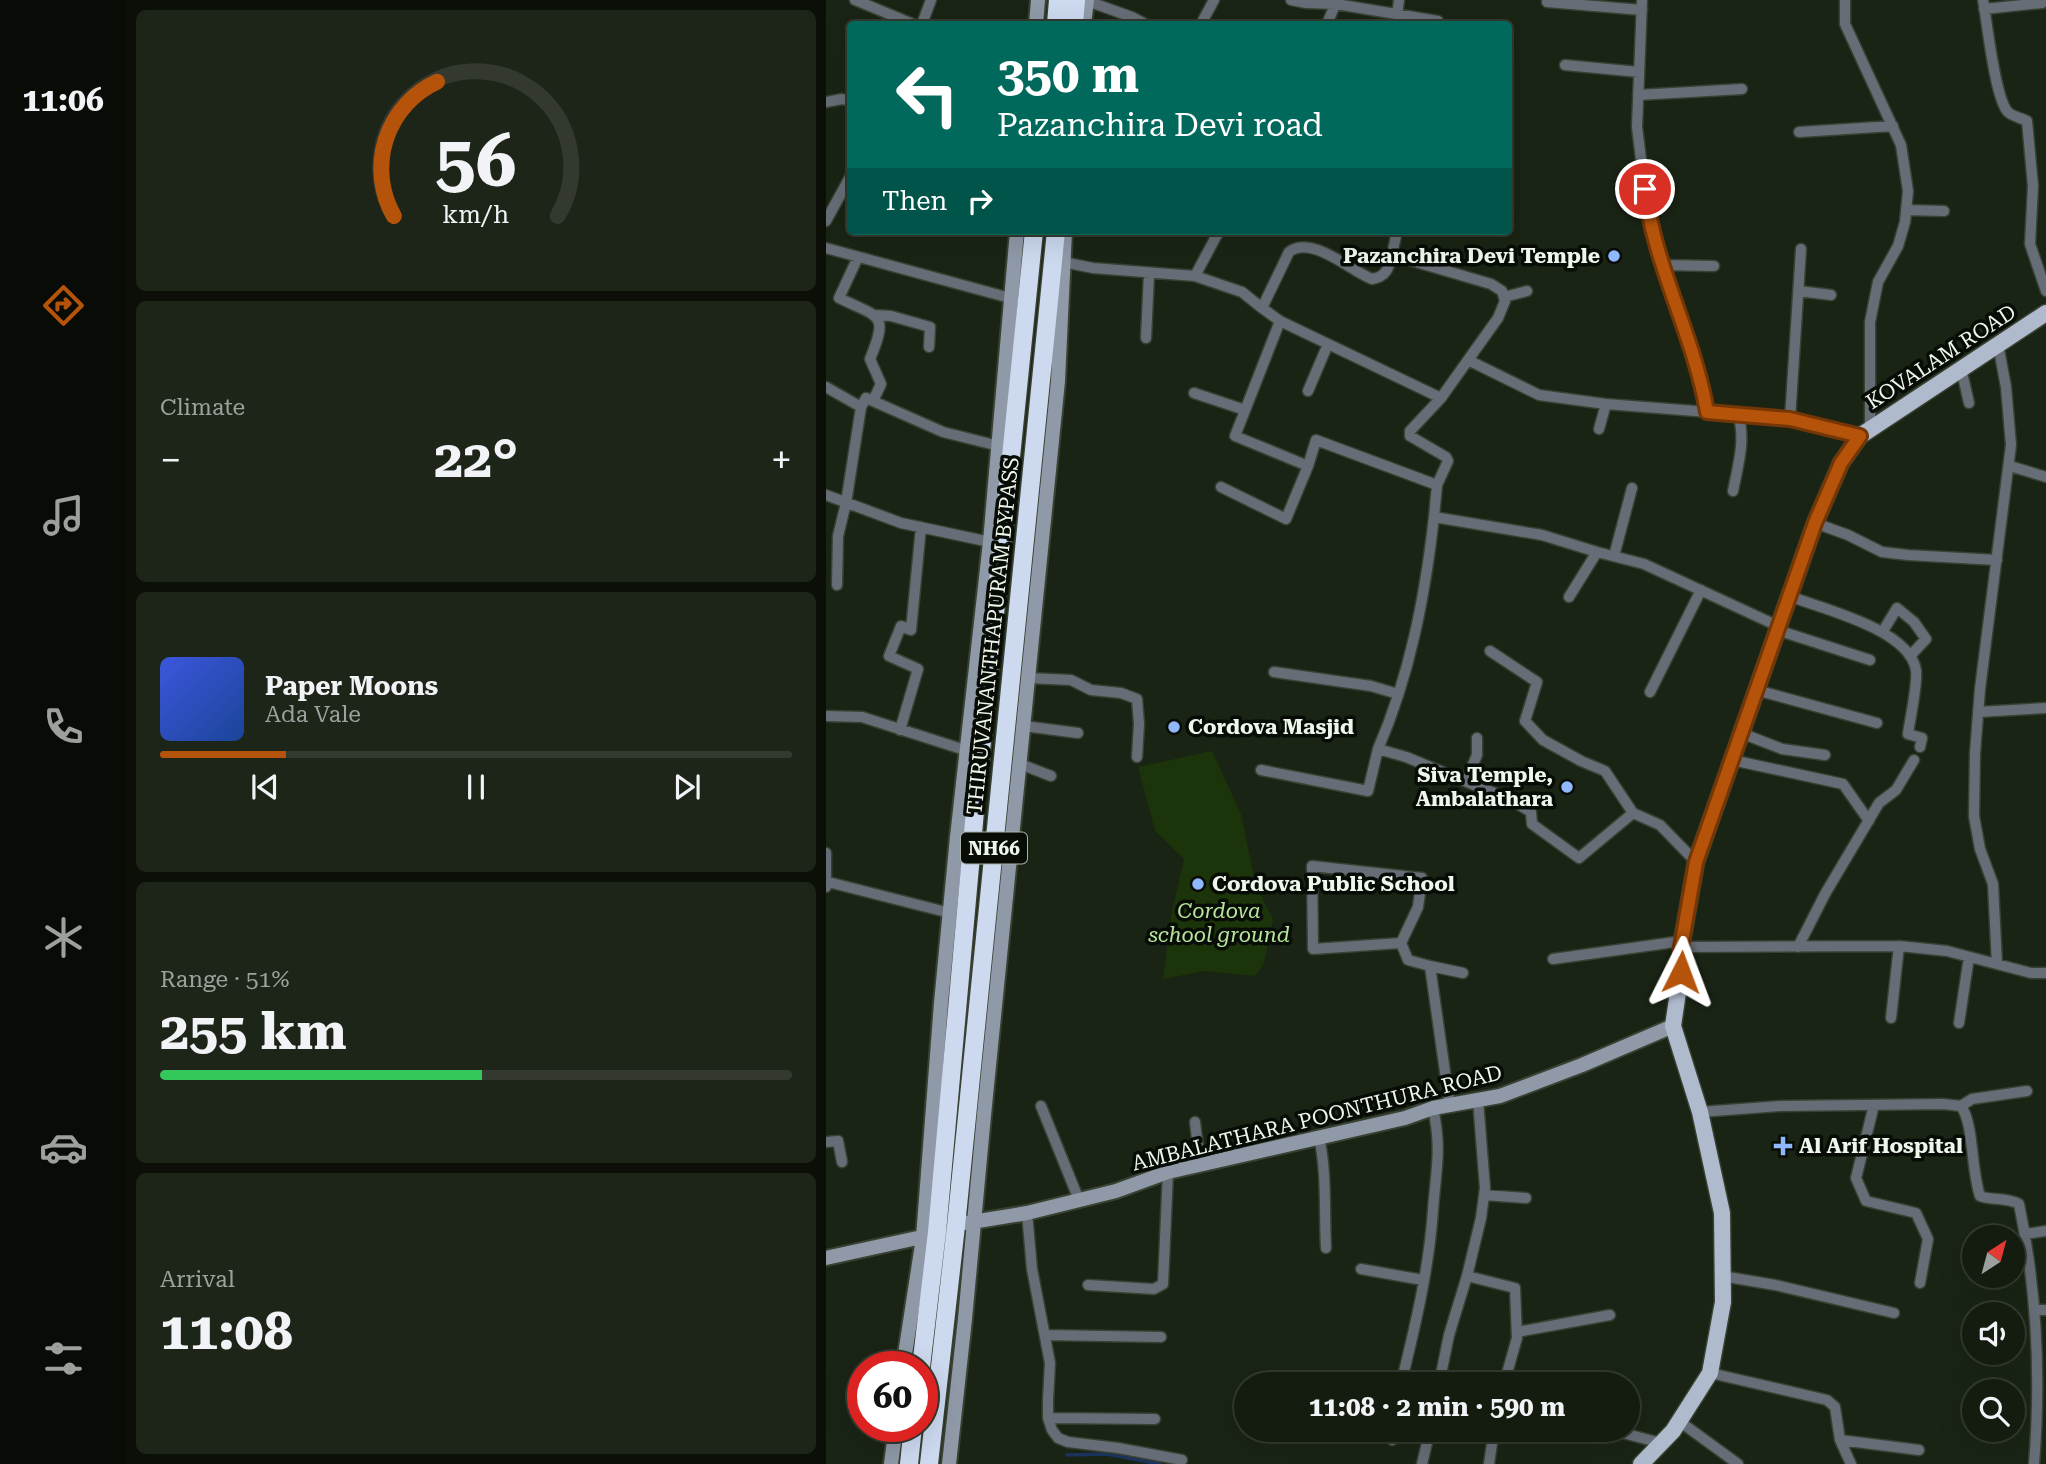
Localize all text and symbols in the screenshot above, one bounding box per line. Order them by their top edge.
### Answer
text: 350 m [997,47,1139,104]
icon: left [882,49,973,140]
text: 11:06 [22,81,104,119]
text: Pazanchira Devi road [997,106,1323,144]
text: 56 [435,120,517,205]
pin [1615,159,1675,219]
icon: arrive [1626,170,1664,208]
icon: right [961,182,999,220]
text: Then [882,186,947,216]
text: km/h [443,200,509,229]
place label: Pazanchira Devi Temple [1343,244,1600,268]
marker: Pazanchira Devi Temple [1606,248,1622,264]
icon: directions [39,281,88,330]
street label: KOVALAM ROAD [1862,300,2020,414]
text: Climate [160,394,245,421]
text: 22° [434,429,518,490]
text: − [160,438,181,482]
text: + [771,438,792,482]
street label: THIRUVANANTHAPURAM BYPASS [962,456,1024,816]
icon: music [39,491,88,540]
text: Paper Moons [265,671,438,701]
text: Ada Vale [265,701,361,728]
icon: phone [39,702,88,751]
place label: Cordova Masjid [1188,715,1354,739]
marker: Cordova Masjid [1166,719,1182,735]
place label: Siva Temple, Ambalathara [1416,763,1554,811]
icon: previous [246,768,284,806]
icon: pause [457,768,495,806]
icon: next [668,768,706,806]
marker: Siva Temple, Ambalathara [1559,779,1575,795]
road number: NH66 [961,832,1027,863]
place label: Cordova Public School [1212,872,1455,896]
marker: Cordova Public School [1190,876,1206,892]
park label: Cordova school ground [1148,899,1290,947]
icon: climate [39,913,88,962]
position arrow [1644,935,1718,1009]
text: Range · 51% [160,966,289,993]
text: 255 km [160,1001,347,1062]
street label: AMBALATHARA POONTHURA ROAD [1130,1060,1504,1176]
icon: car [39,1123,88,1172]
place label: Al Arif Hospital [1799,1134,1963,1158]
marker: Al Arif Hospital [1773,1136,1793,1156]
north arrow [1962,1225,2025,1288]
map controls [1962,1225,2025,1442]
text: Arrival [160,1266,235,1293]
text: 11:08 [160,1301,293,1362]
button: sound [1962,1302,2025,1365]
icon: filters [39,1334,88,1383]
speed limit sign: 60 [847,1351,938,1442]
button: search [1962,1379,2025,1442]
text: 11:08 · 2 min · 590 m [1309,1392,1565,1422]

